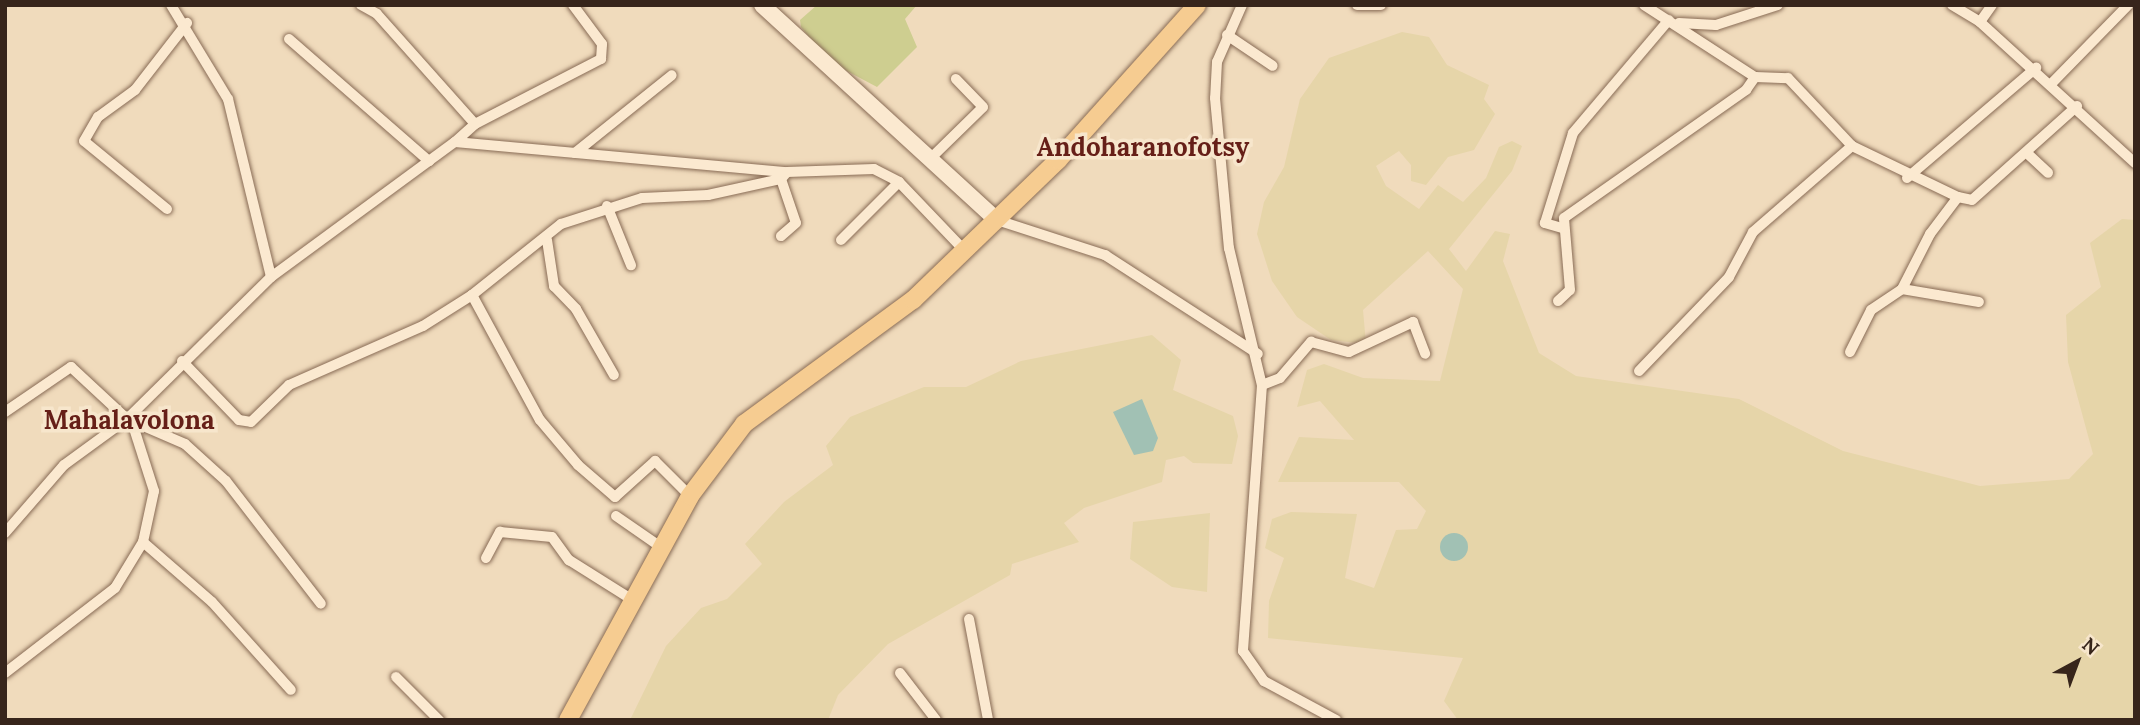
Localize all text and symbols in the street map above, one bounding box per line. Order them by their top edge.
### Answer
district label: Andoharanofotsy [1037,131,1249,163]
district label: Mahalavolona [43,404,215,436]
north arrow [2042,627,2112,697]
text: N [2077,632,2104,660]

